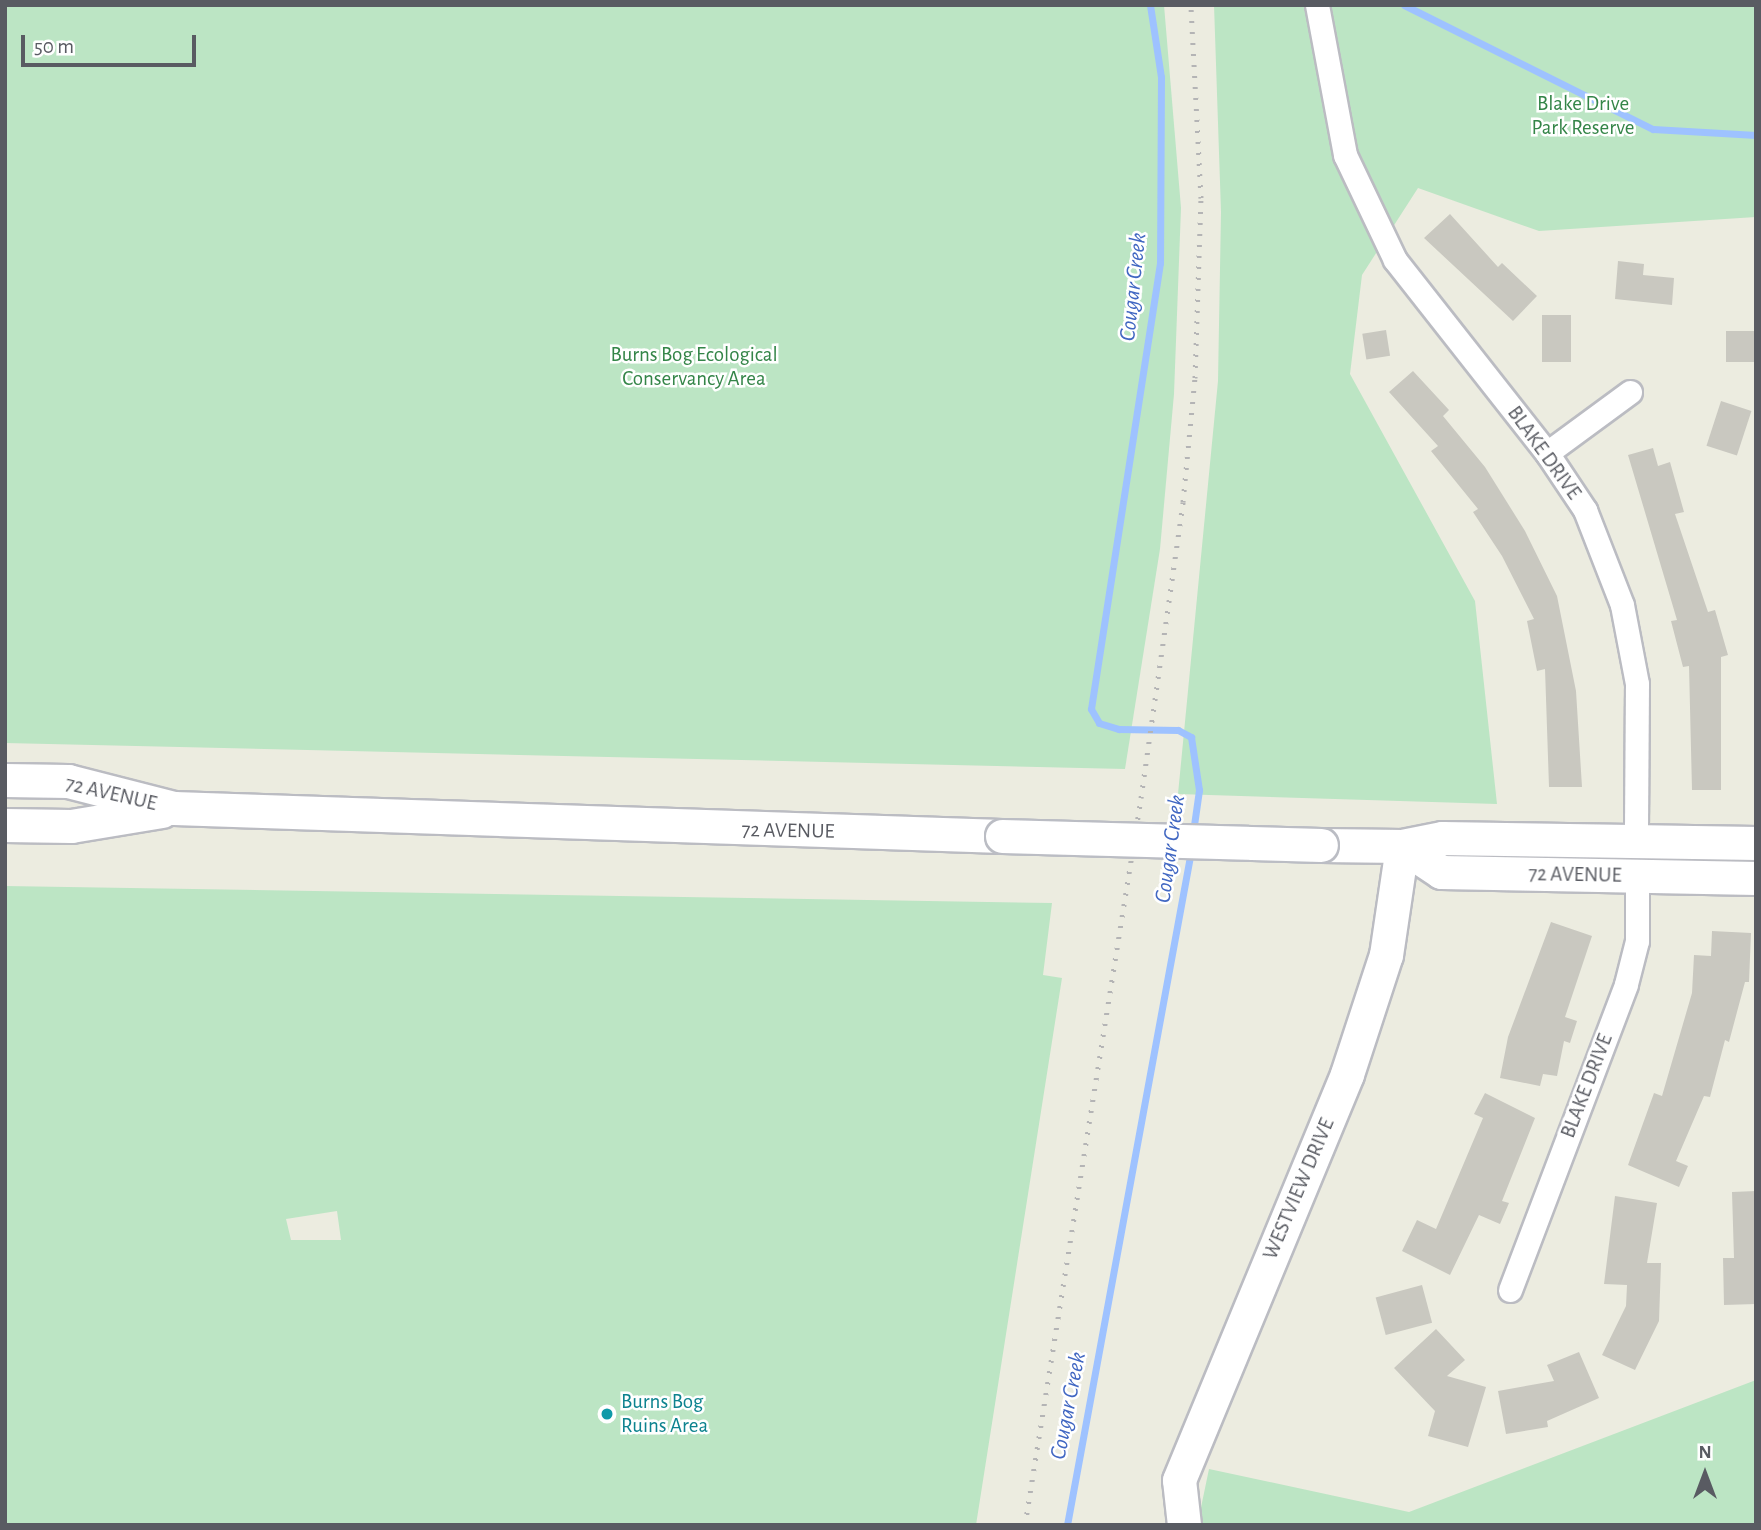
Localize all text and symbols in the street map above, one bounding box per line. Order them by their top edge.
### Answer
scale bar [24,21,200,65]
text: 50 m [34,36,74,57]
park label: Blake Drive Park Reserve [1531,91,1635,141]
water label: Cougar Creek [1115,231,1153,343]
park label: Burns Bog Ecological Conservancy Area [610,342,778,392]
street label: BLAKE DRIVE [1502,401,1586,505]
street label: 72 AVENUE [63,771,159,817]
water label: Cougar Creek [1150,793,1192,905]
street label: 72 AVENUE [741,818,835,844]
street label: 72 AVENUE [1528,862,1622,888]
street label: BLAKE DRIVE [1556,1030,1618,1142]
street label: WESTVIEW DRIVE [1258,1115,1340,1263]
water label: Cougar Creek [1045,1350,1093,1462]
place label: Burns Bog Ruins Area [621,1389,708,1439]
marker: Burns Bog Ruins Area [599,1406,615,1422]
north arrow [1670,1439,1740,1509]
text: N [1698,1443,1712,1462]

